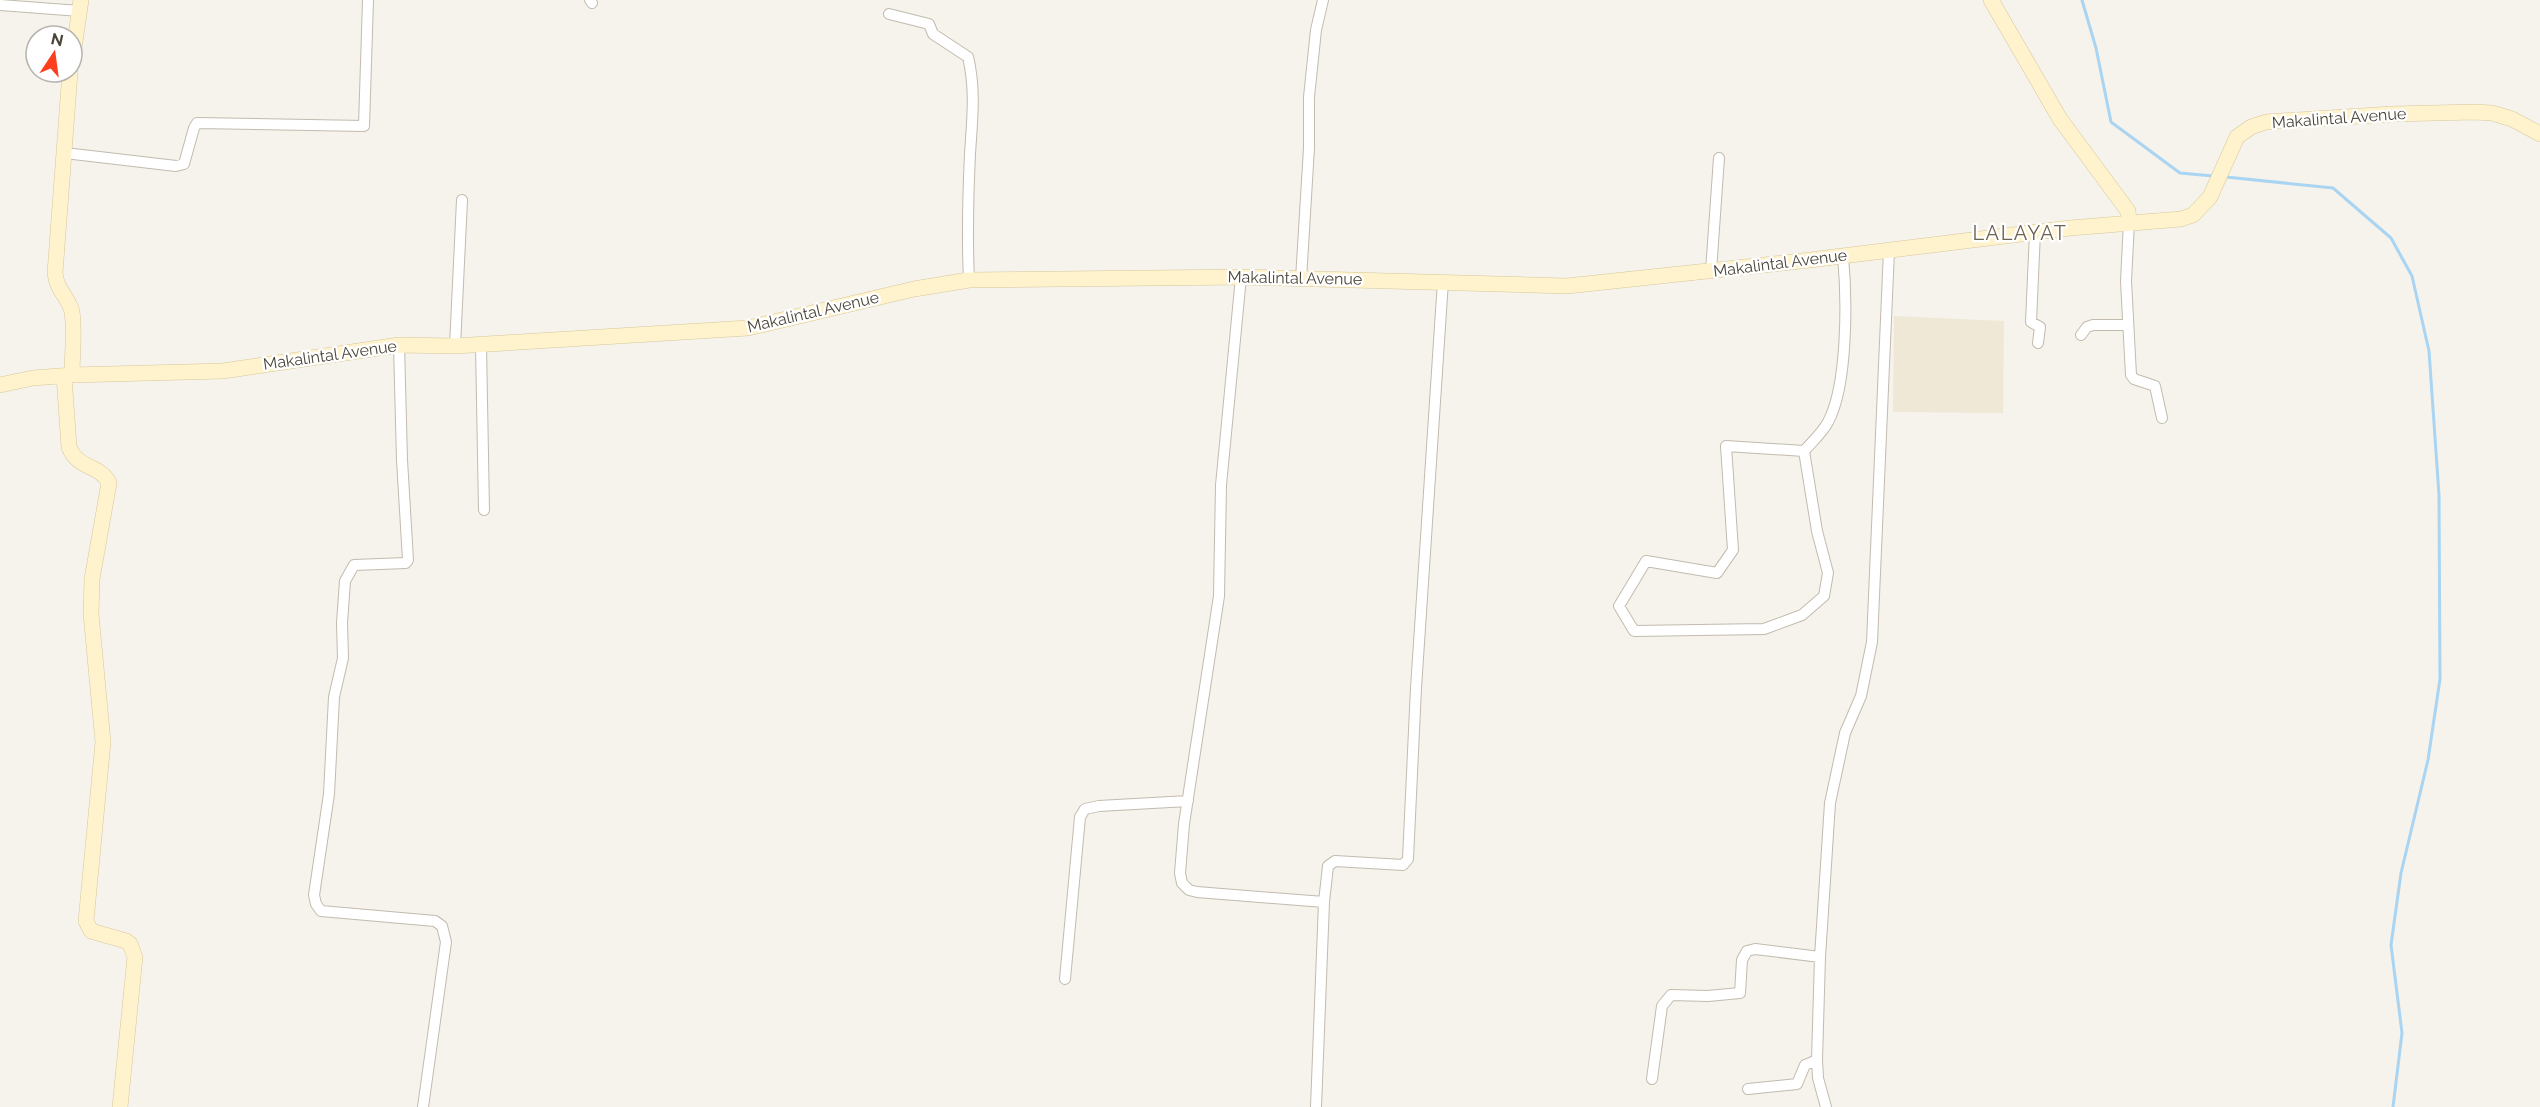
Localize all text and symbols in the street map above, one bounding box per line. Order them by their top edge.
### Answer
north arrow [24,24,84,84]
text: N [49,29,65,51]
street label: Makalintal Avenue [2271,104,2407,132]
district label: LALAYAT [1972,221,2068,245]
street label: Makalintal Avenue [1712,245,1848,281]
street label: Makalintal Avenue [1228,267,1362,289]
street label: Makalintal Avenue [745,288,881,336]
street label: Makalintal Avenue [262,336,398,374]

